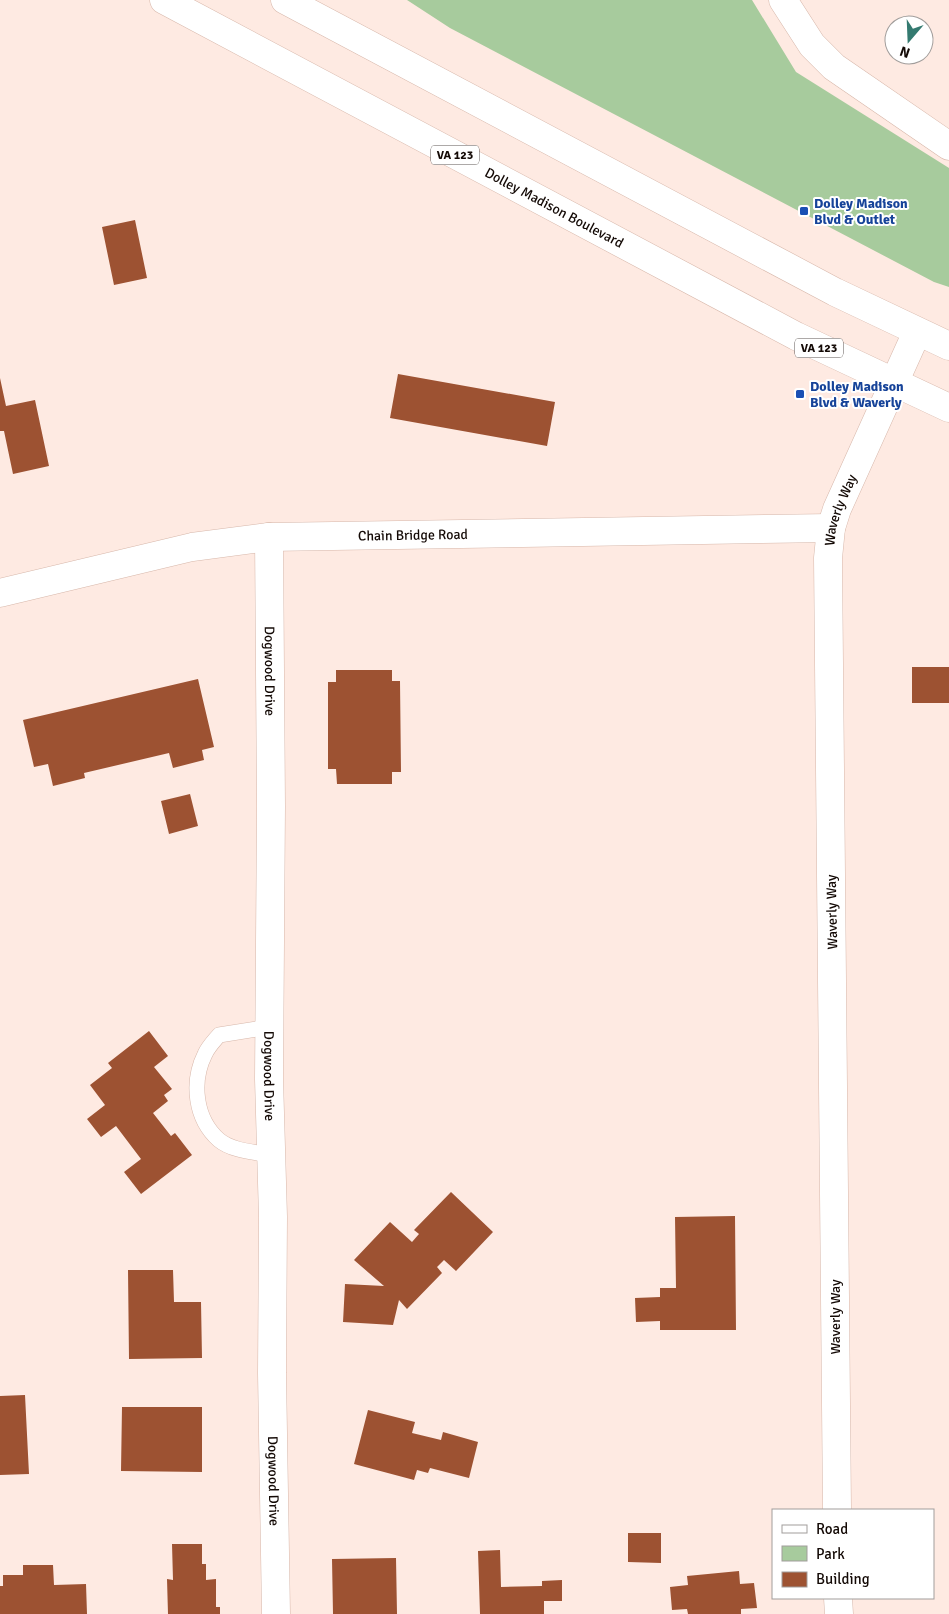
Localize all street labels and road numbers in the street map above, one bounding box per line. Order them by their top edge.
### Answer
road number: VA 123 [431,146,479,164]
street label: Dolley Madison Boulevard [482,164,627,251]
road number: VA 123 [795,338,843,358]
street label: Waverly Way [821,471,860,546]
street label: Chain Bridge Road [358,525,468,544]
street label: Dogwood Drive [261,626,279,716]
street label: Waverly Way [823,874,841,950]
street label: Dogwood Drive [260,1031,279,1121]
street label: Waverly Way [827,1279,844,1355]
street label: Dogwood Drive [265,1436,283,1526]

